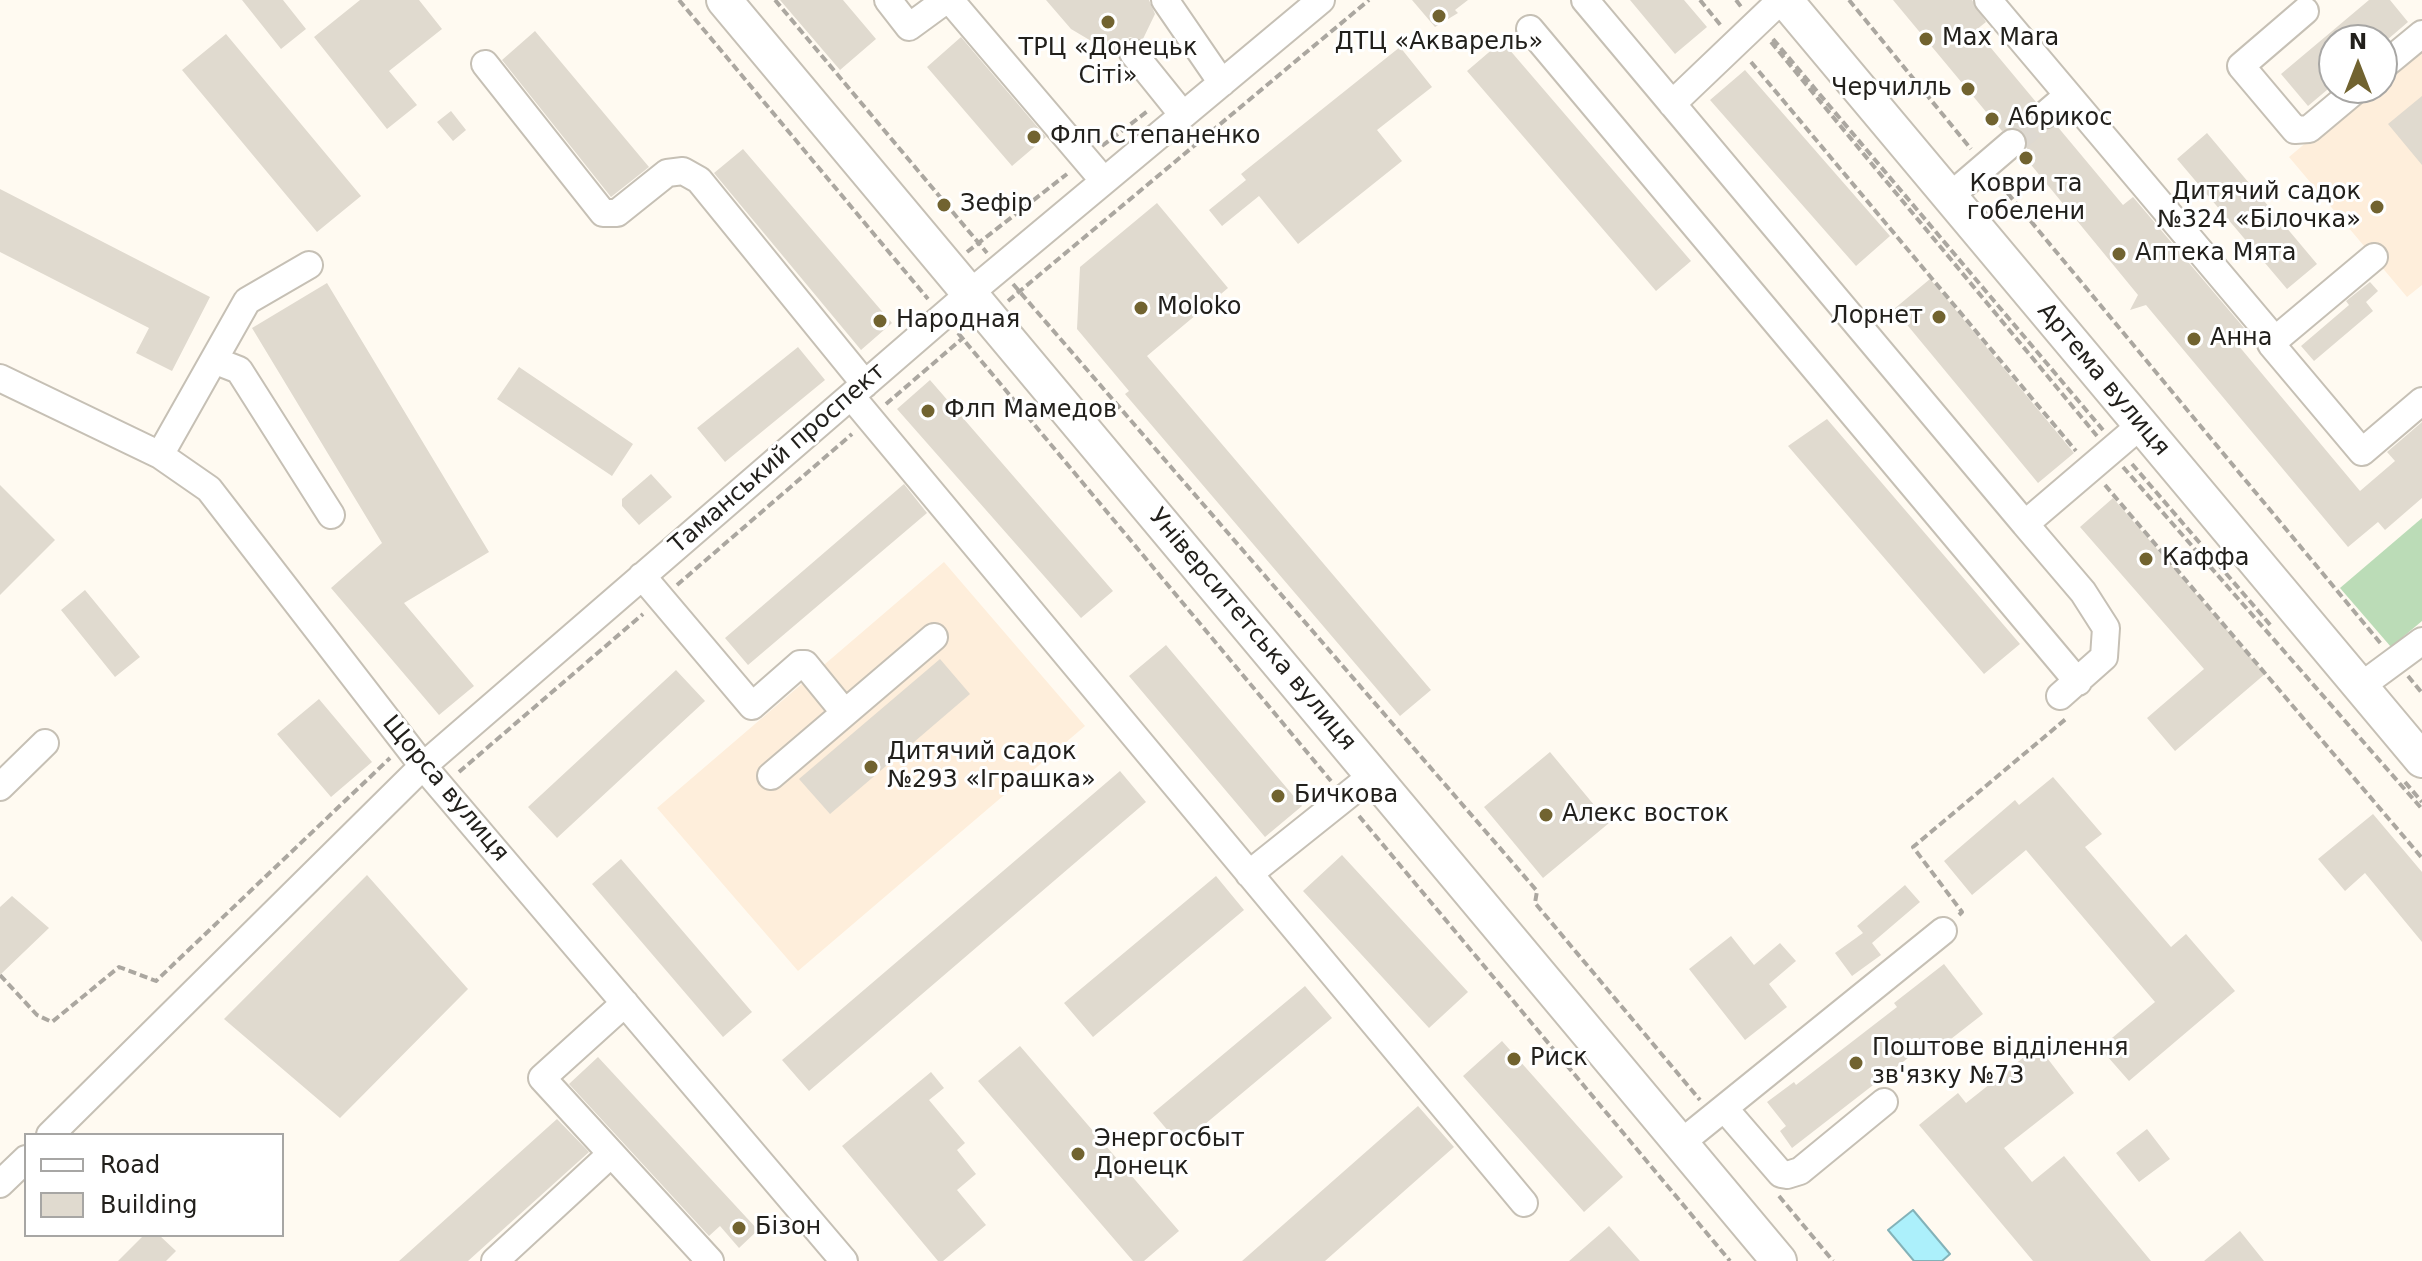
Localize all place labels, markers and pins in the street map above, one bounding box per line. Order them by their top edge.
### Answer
marker: ДТЦ «Акварель» [1430,7,1448,25]
marker: ТРЦ «Донецьк Сіті» [1099,13,1117,31]
place label: Max Mara [1942,25,2059,53]
place label: ДТЦ «Акварель» [1335,29,1543,57]
marker: Max Mara [1917,30,1935,48]
place label: ТРЦ «Донецьк Сіті» [1019,35,1197,91]
place label: Черчилль [1831,75,1952,103]
marker: Черчилль [1959,80,1977,98]
place label: Абрикос [2008,105,2112,133]
marker: Абрикос [1983,110,2001,128]
place label: Флп Степаненко [1050,123,1261,151]
marker: Флп Степаненко [1025,128,1043,146]
marker: Коври та гобелени [2017,149,2035,167]
place label: Коври та гобелени [1967,171,2085,227]
place label: Дитячий садок №324 «Білочка» [2157,179,2361,235]
place label: Зефір [960,191,1033,219]
marker: Зефір [935,196,953,214]
marker: Дитячий садок №324 «Білочка» [2368,198,2386,216]
place label: Аптека Мята [2135,240,2297,268]
marker: Аптека Мята [2110,245,2128,263]
place label: Moloko [1157,294,1241,322]
marker: Moloko [1132,299,1150,317]
place label: Лорнет [1831,303,1923,331]
place label: Народная [896,307,1020,335]
marker: Лорнет [1930,308,1948,326]
marker: Народная [871,312,889,330]
place label: Анна [2210,325,2273,353]
marker: Анна [2185,330,2203,348]
place label: Флп Мамедов [944,397,1117,425]
marker: Флп Мамедов [919,402,937,420]
place label: Каффа [2162,545,2249,573]
marker: Каффа [2137,550,2155,568]
place label: Дитячий садок №293 «Іграшка» [887,739,1096,795]
marker: Дитячий садок №293 «Іграшка» [862,758,880,776]
place label: Бичкова [1294,782,1398,810]
marker: Бичкова [1269,787,1287,805]
place label: Алекс восток [1562,801,1729,829]
marker: Алекс восток [1537,806,1555,824]
place label: Поштове відділення зв'язку №73 [1872,1035,2128,1091]
place label: Риск [1530,1045,1588,1073]
marker: Риск [1505,1050,1523,1068]
marker: Поштове відділення зв'язку №73 [1847,1054,1865,1072]
place label: Энергосбыт Донецк [1094,1126,1245,1182]
marker: Энергосбыт Донецк [1069,1145,1087,1163]
place label: Бізон [755,1214,821,1242]
marker: Бізон [730,1219,748,1237]

